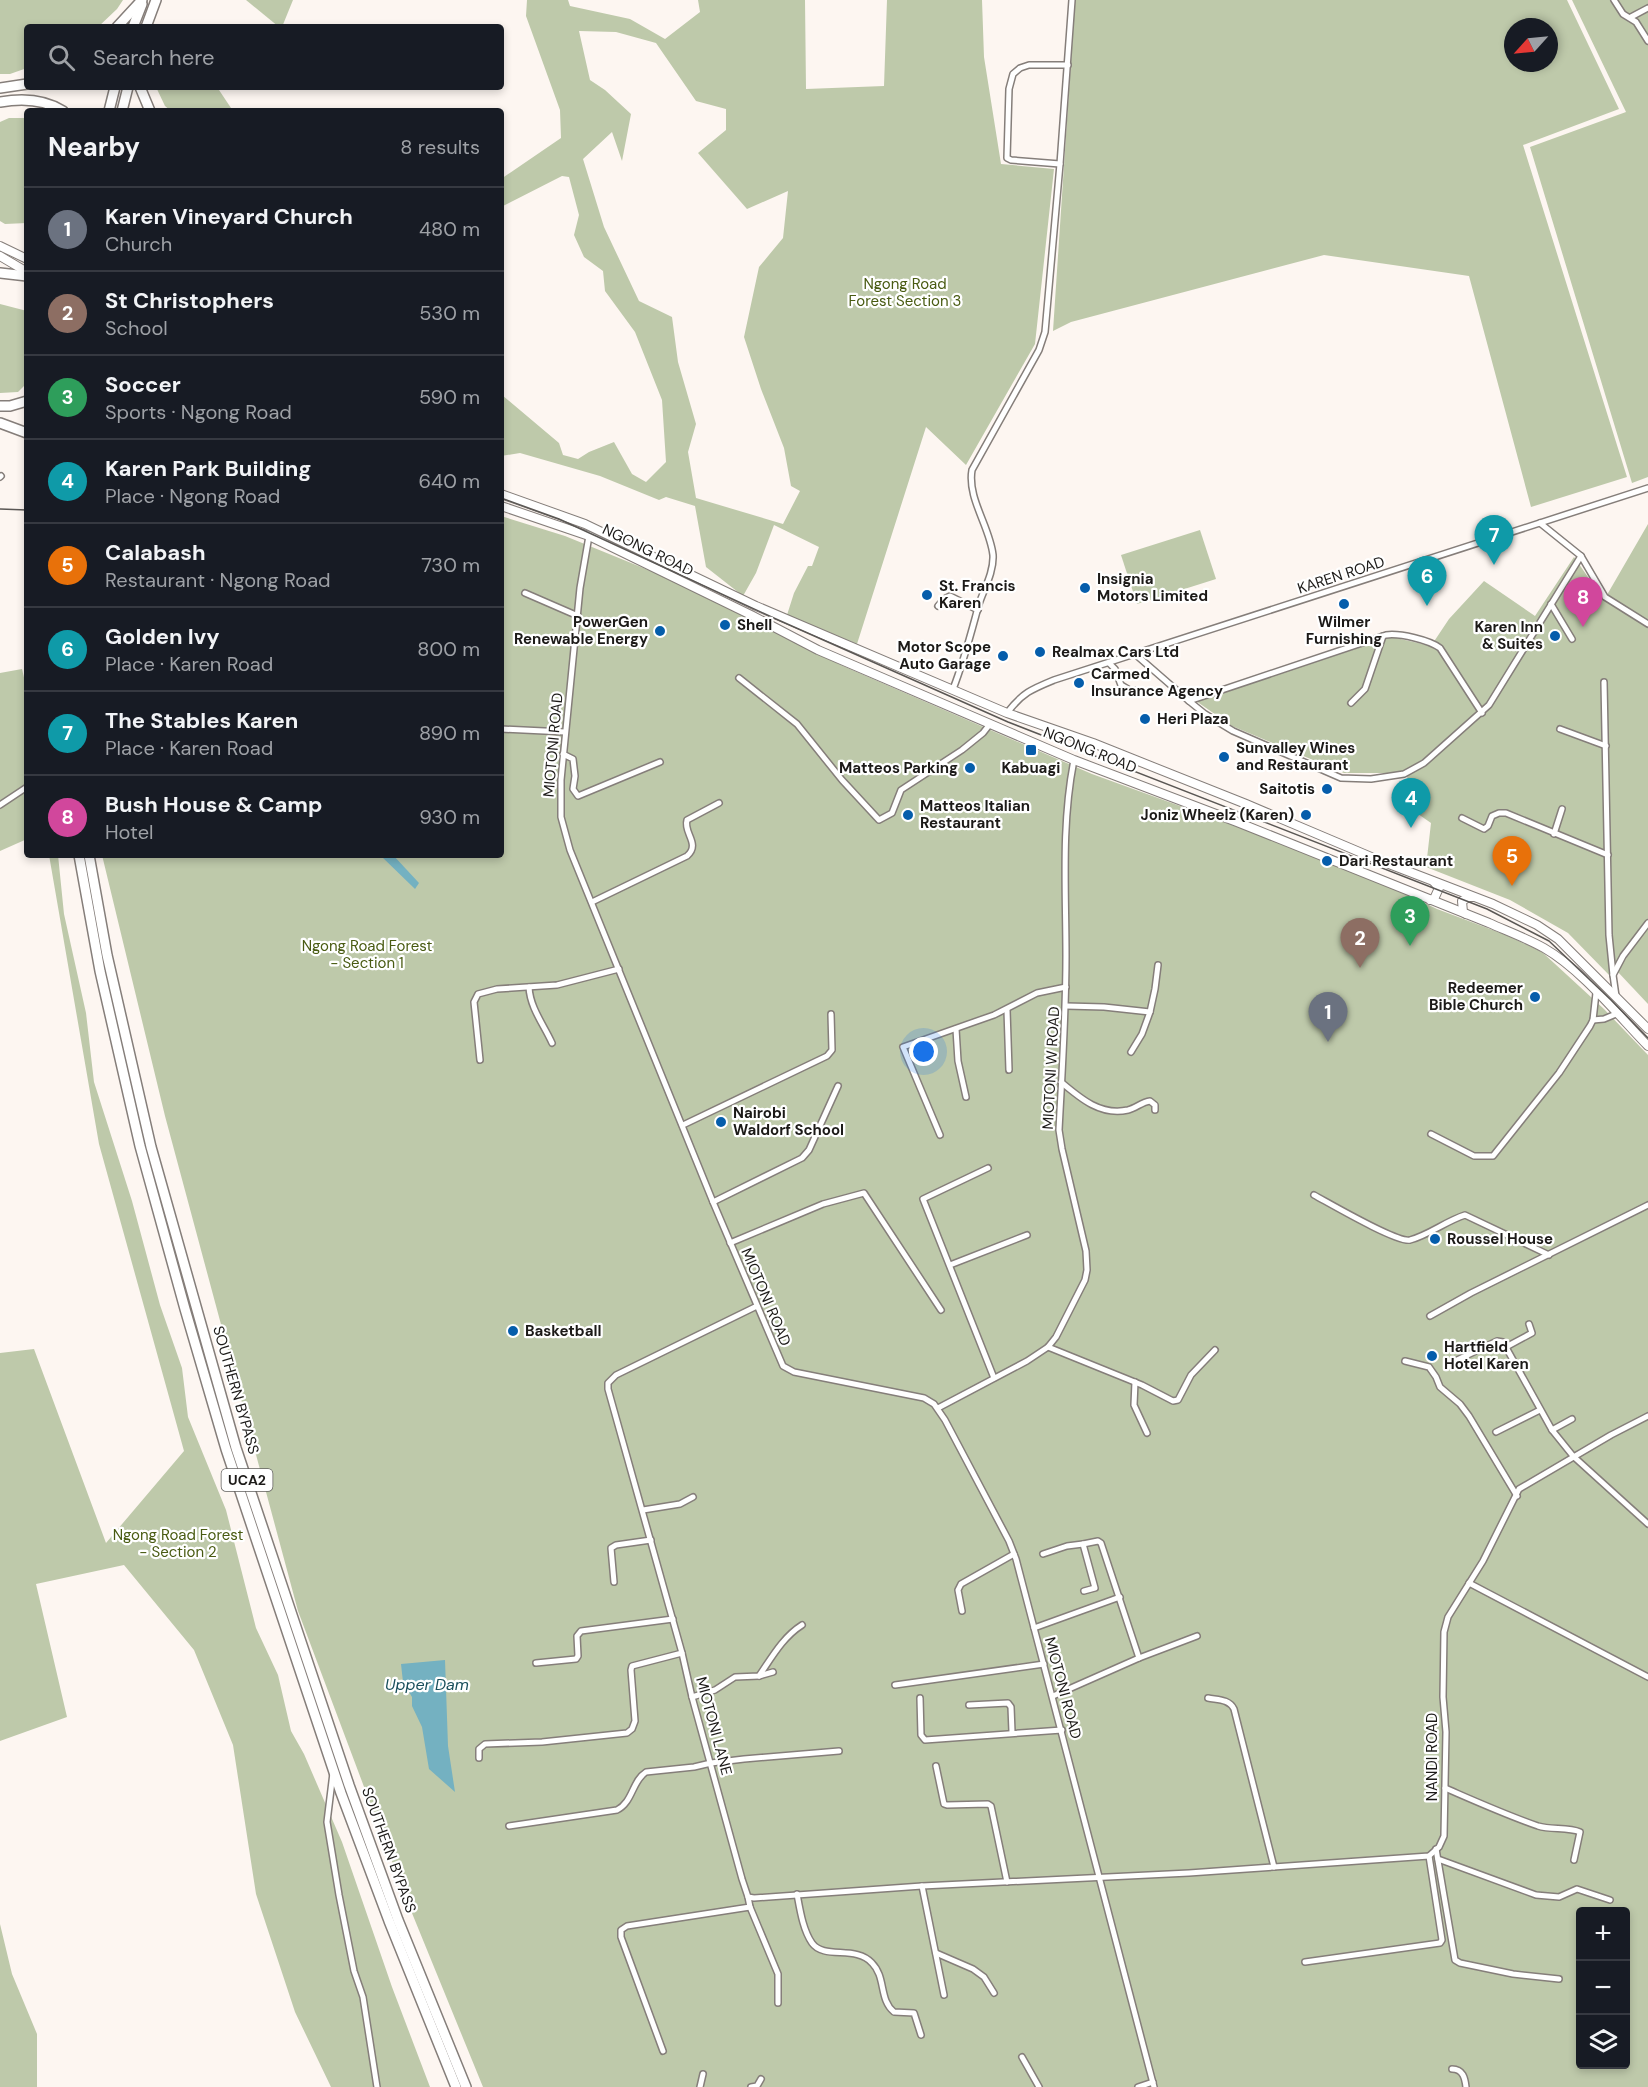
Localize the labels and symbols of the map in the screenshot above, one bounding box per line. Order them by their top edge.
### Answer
north arrow [1504,18,1558,72]
park label: Ngong Road Forest Section 3 [849,274,961,311]
pin: 7 [1474,516,1514,565]
street label: NGONG ROAD [599,519,697,581]
street label: KAREN ROAD [1295,552,1387,598]
pin: 6 [1408,556,1446,606]
place label: Insignia Motors Limited [1097,569,1208,606]
place label: St. Francis Karen [939,576,1016,613]
pin: 8 [1564,578,1602,627]
marker: Insignia Motors Limited [1078,581,1092,595]
marker: St. Francis Karen [920,588,934,602]
marker: Wilmer Furnishing [1337,597,1351,611]
place label: PowerGen Renewable Energy [514,612,648,649]
place label: Wilmer Furnishing [1306,612,1382,649]
place label: Shell [737,615,772,635]
place label: Karen Inn & Suites [1475,617,1543,654]
marker: Shell [718,618,732,632]
marker: PowerGen Renewable Energy [653,624,667,638]
marker: Karen Inn & Suites [1548,629,1562,643]
place label: Motor Scope Auto Garage [898,637,991,674]
place label: Realmax Cars Ltd [1052,642,1179,662]
marker: Realmax Cars Ltd [1033,645,1047,659]
marker: Motor Scope Auto Garage [996,649,1010,663]
place label: Carmed Insurance Agency [1091,664,1223,701]
marker: Carmed Insurance Agency [1072,676,1086,690]
street label: MIOTONI ROAD [538,692,568,798]
place label: Heri Plaza [1157,709,1229,729]
marker: Heri Plaza [1138,712,1152,726]
street label: NGONG ROAD [1040,722,1140,778]
place label: Sunvalley Wines and Restaurant [1236,738,1355,775]
marker: Kabuagi [1024,743,1038,757]
marker: Sunvalley Wines and Restaurant [1217,750,1231,764]
place label: Matteos Parking [839,758,958,778]
place label: Kabuagi [1002,758,1060,778]
marker: Matteos Parking [963,761,977,775]
pin: 4 [1392,778,1430,828]
place label: Saitotis [1259,779,1315,799]
marker: Saitotis [1320,782,1334,796]
place label: Matteos Italian Restaurant [920,796,1030,833]
place label: Joniz Wheelz (Karen) [1141,805,1294,825]
marker: Matteos Italian Restaurant [901,808,915,822]
marker: Joniz Wheelz (Karen) [1299,808,1313,822]
pin: 5 [1492,836,1532,886]
place label: Dari Restaurant [1339,851,1453,871]
marker: Dari Restaurant [1320,854,1334,868]
pin: 3 [1390,896,1430,946]
pin: 2 [1340,918,1380,968]
park label: Ngong Road Forest - Section 1 [302,936,432,973]
place label: Redeemer Bible Church [1429,978,1523,1015]
marker: Redeemer Bible Church [1528,990,1542,1004]
pin: 1 [1308,992,1348,1042]
street label: MIOTONI W ROAD [1038,1006,1064,1130]
your location [909,1037,938,1066]
place label: Nairobi Waldorf School [733,1103,844,1140]
marker: Nairobi Waldorf School [714,1115,728,1129]
place label: Roussel House [1447,1229,1553,1249]
marker: Roussel House [1428,1232,1442,1246]
street label: MIOTONI ROAD [736,1245,796,1349]
place label: Basketball [525,1321,601,1341]
street label: SOUTHERN BYPASS [208,1324,264,1457]
marker: Basketball [506,1324,520,1338]
place label: Hartfield Hotel Karen [1444,1337,1529,1374]
marker: Hartfield Hotel Karen [1425,1349,1439,1363]
road number: UCA2 [222,1469,272,1491]
park label: Ngong Road Forest - Section 2 [113,1525,243,1562]
street label: MIOTONI ROAD [1040,1635,1086,1741]
water label: Upper Dam [385,1674,469,1695]
street label: MIOTONI LANE [691,1675,737,1777]
street label: NANDI ROAD [1422,1713,1442,1801]
street label: SOUTHERN BYPASS [357,1784,421,1916]

